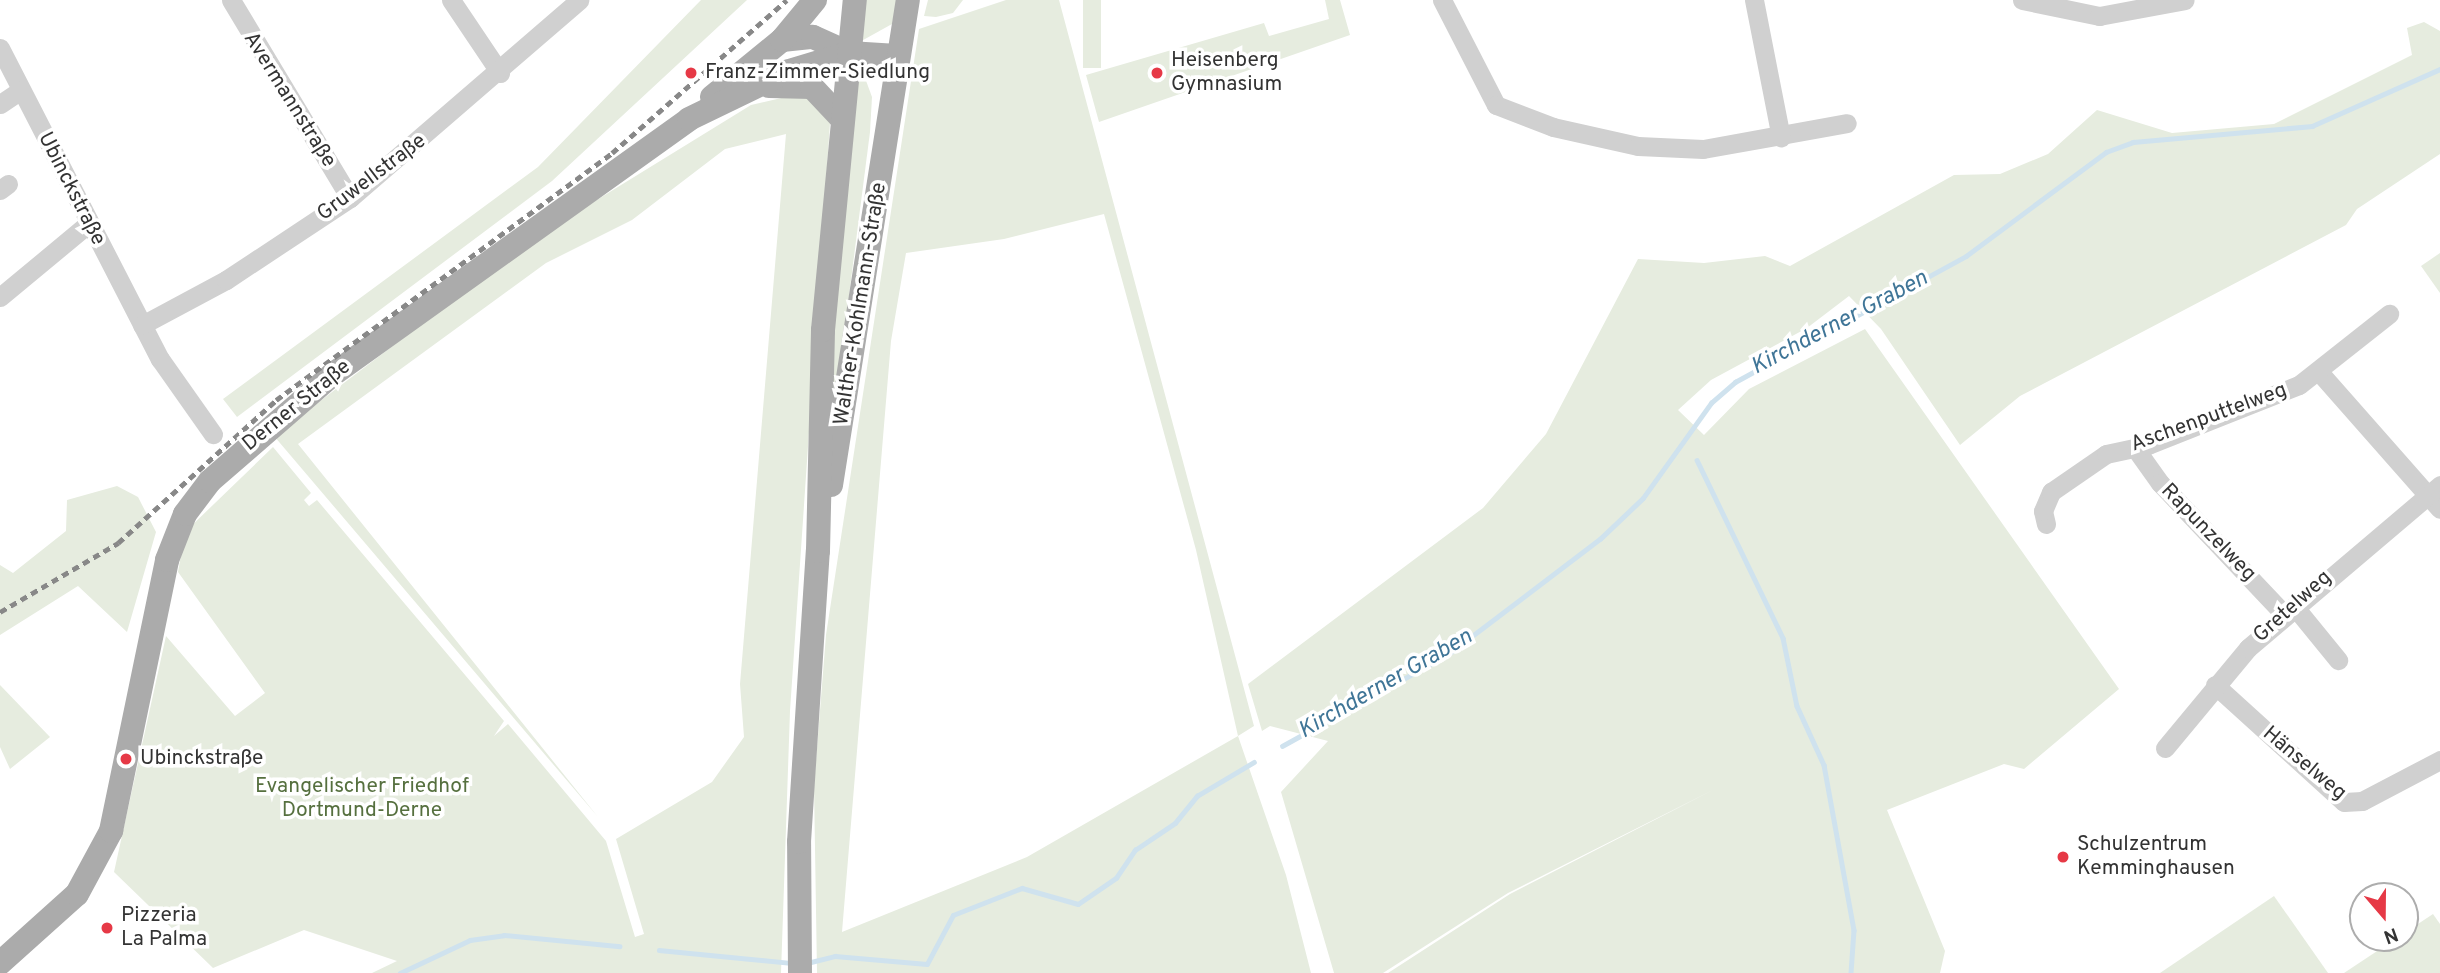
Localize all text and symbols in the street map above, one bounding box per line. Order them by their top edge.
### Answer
street label: Avermannstraße [237,28,341,172]
place label: Heisenberg Gymnasium [1171,48,1282,98]
place label: Franz-Zimmer-Siedlung [705,60,930,86]
marker: Franz-Zimmer-Siedlung [683,65,699,81]
marker: Heisenberg Gymnasium [1149,65,1165,81]
street label: Ubinckstraße [32,128,110,250]
street label: Gruwellstraße [313,129,431,227]
street label: Walther-Kohlmann-Straße [829,181,893,427]
water label: Kirchderner Graben [1747,266,1933,382]
street label: Derner Straße [238,355,356,457]
street label: Aschenputtelweg [2128,378,2290,458]
street label: Rapunzelweg [2155,479,2261,587]
street label: Gretelweg [2249,566,2337,648]
water label: Kirchderner Graben [1294,624,1478,746]
street label: Hänselweg [2257,722,2351,806]
place label: Ubinckstraße [140,746,263,772]
marker: Ubinckstraße [118,751,134,767]
park label: Evangelischer Friedhof Dortmund-Derne [255,774,469,824]
place label: Schulzentrum Kemminghausen [2077,832,2235,882]
marker: Schulzentrum Kemminghausen [2055,849,2071,865]
north arrow [2349,882,2419,952]
place label: Pizzeria La Palma [121,903,207,953]
marker: Pizzeria La Palma [99,920,115,936]
text: N [2380,921,2401,948]

